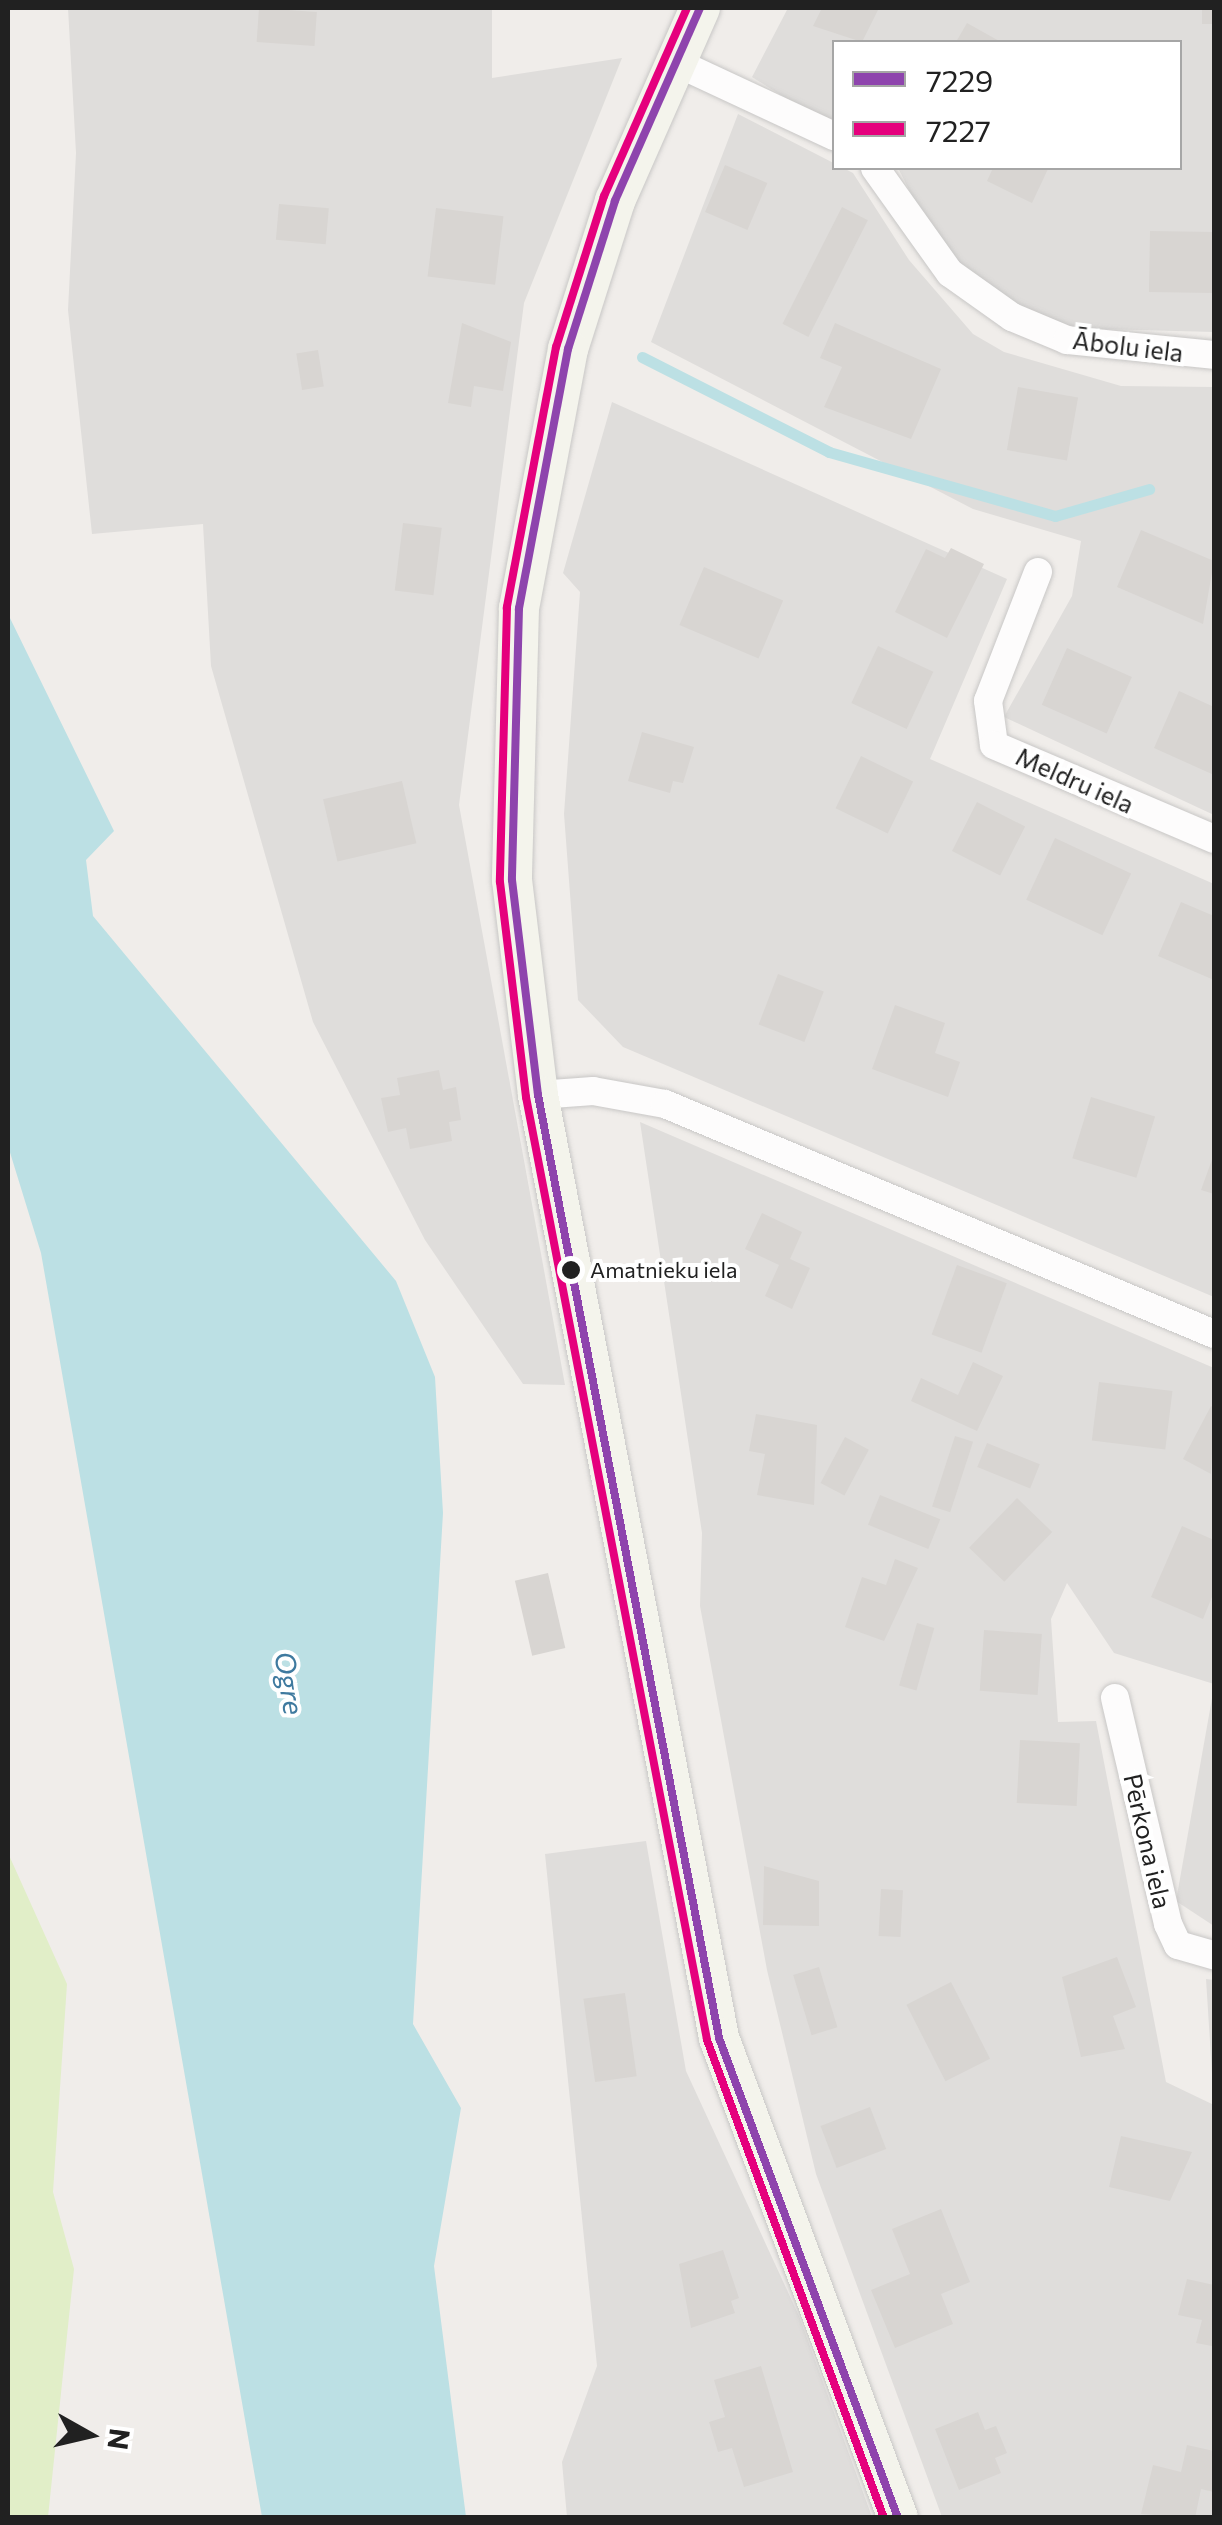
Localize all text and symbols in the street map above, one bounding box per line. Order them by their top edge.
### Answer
legend [832,40,1182,170]
text: 7229 [926,61,993,98]
text: 7227 [926,111,991,148]
street label: Ābolu iela [1071,324,1185,368]
street label: Meldru iela [1012,741,1138,819]
place label: Amatnieku iela [590,1257,738,1283]
marker: Amatnieku iela [561,1260,581,1280]
water label: Ogre [268,1649,312,1717]
street label: Pērkona iela [1118,1771,1178,1911]
north arrow [40,2385,140,2485]
text: N [101,2426,138,2452]

